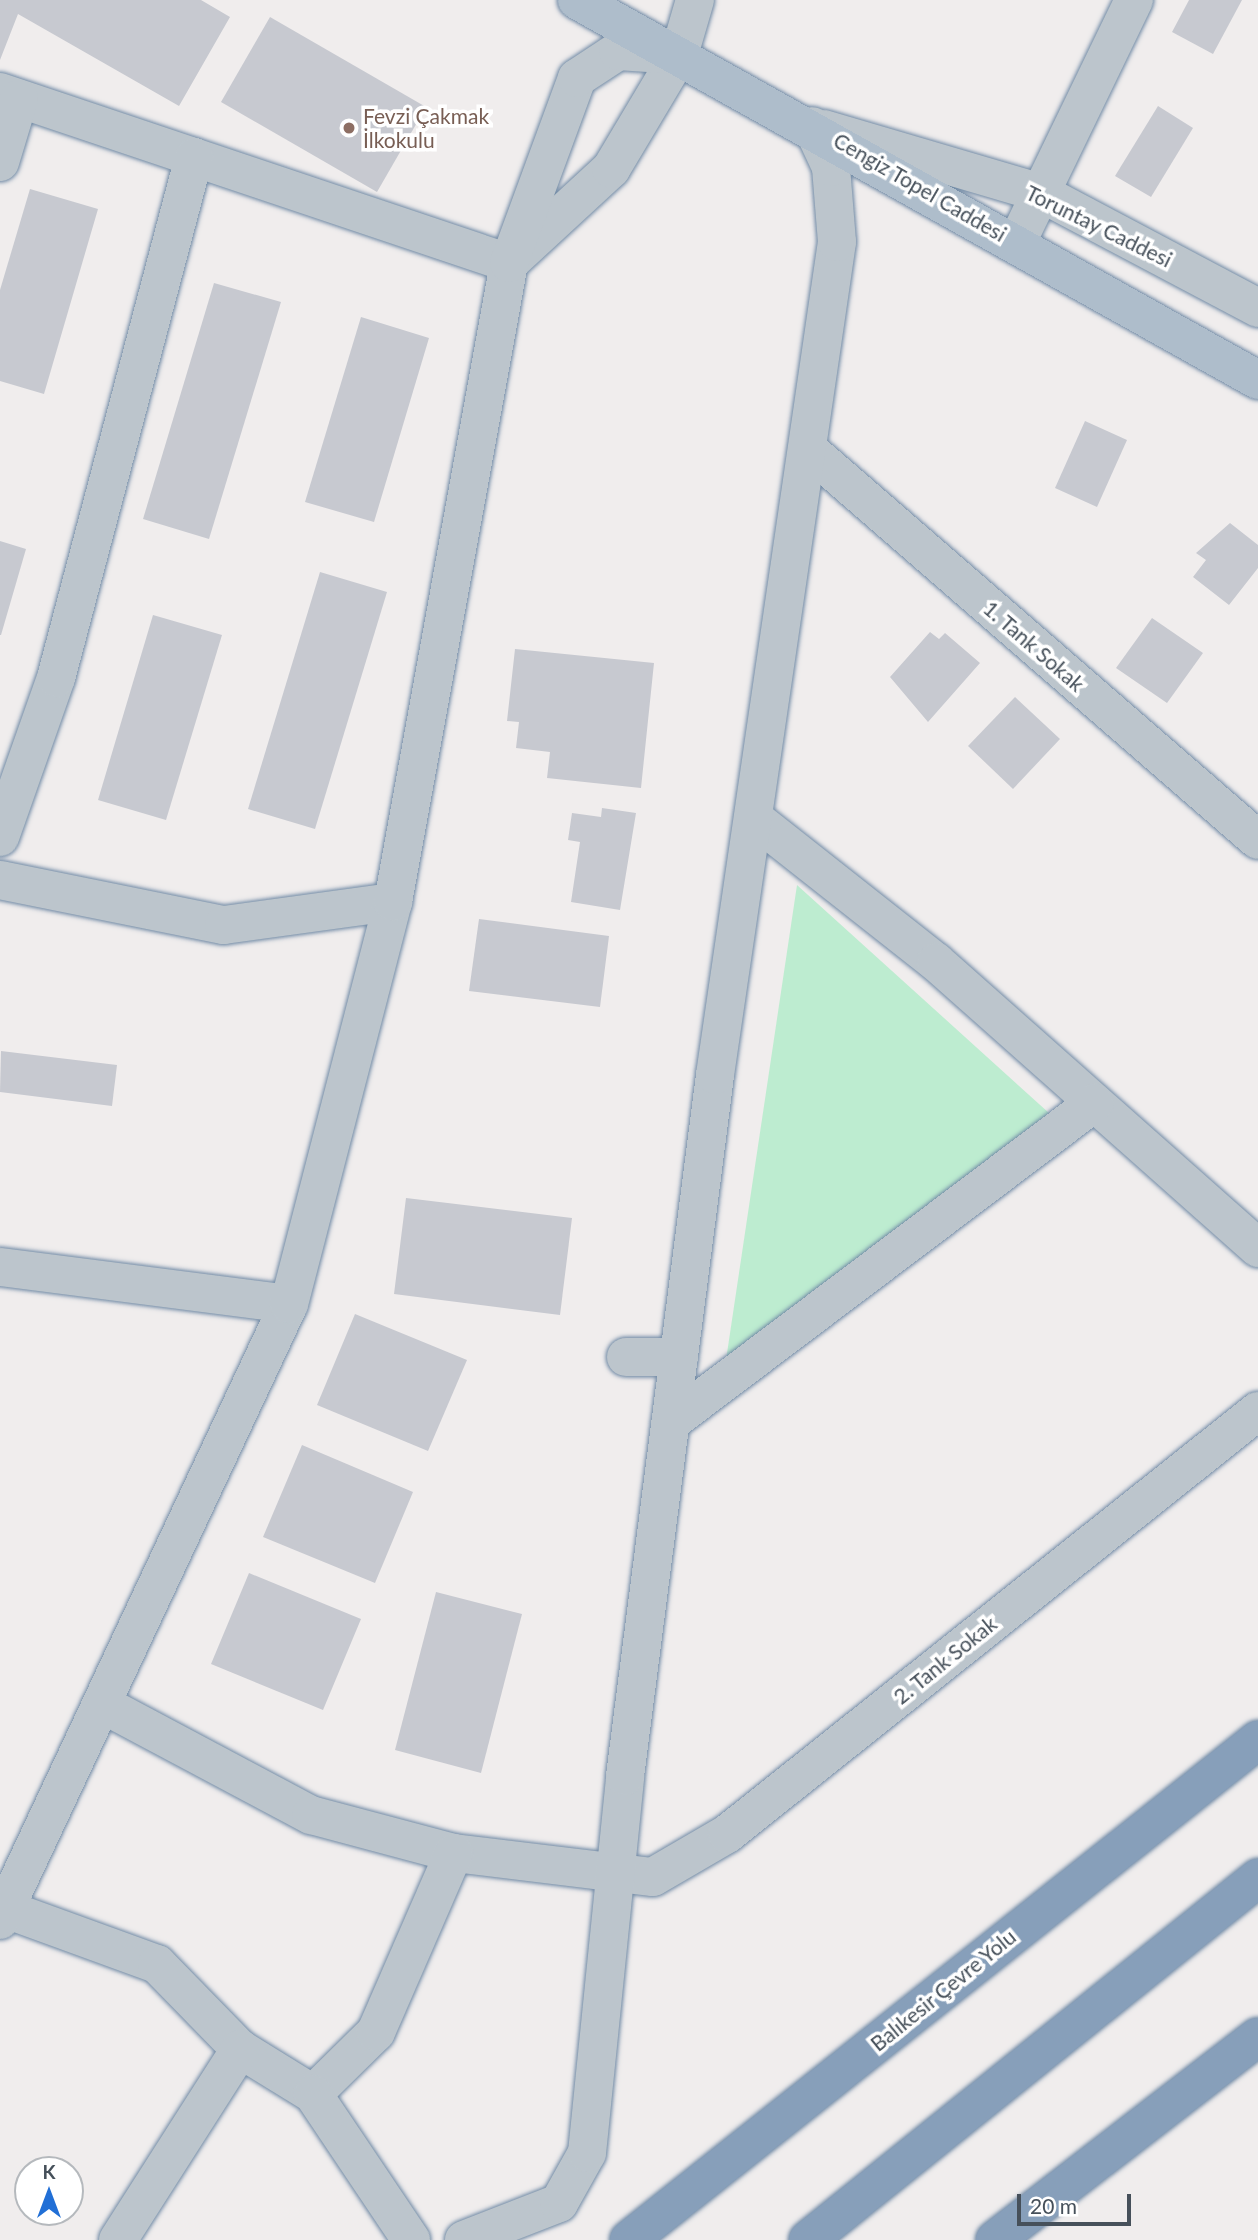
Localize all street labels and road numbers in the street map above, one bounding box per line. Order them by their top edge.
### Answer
street label: Cengiz Topel Caddesi [829,127,1011,247]
street label: Toruntay Caddesi [1022,180,1176,272]
street label: 1. Tank Sokak [978,595,1090,697]
street label: 2. Tank Sokak [888,1611,1002,1709]
street label: Balıkesir Çevre Yolu [865,1923,1021,2057]

